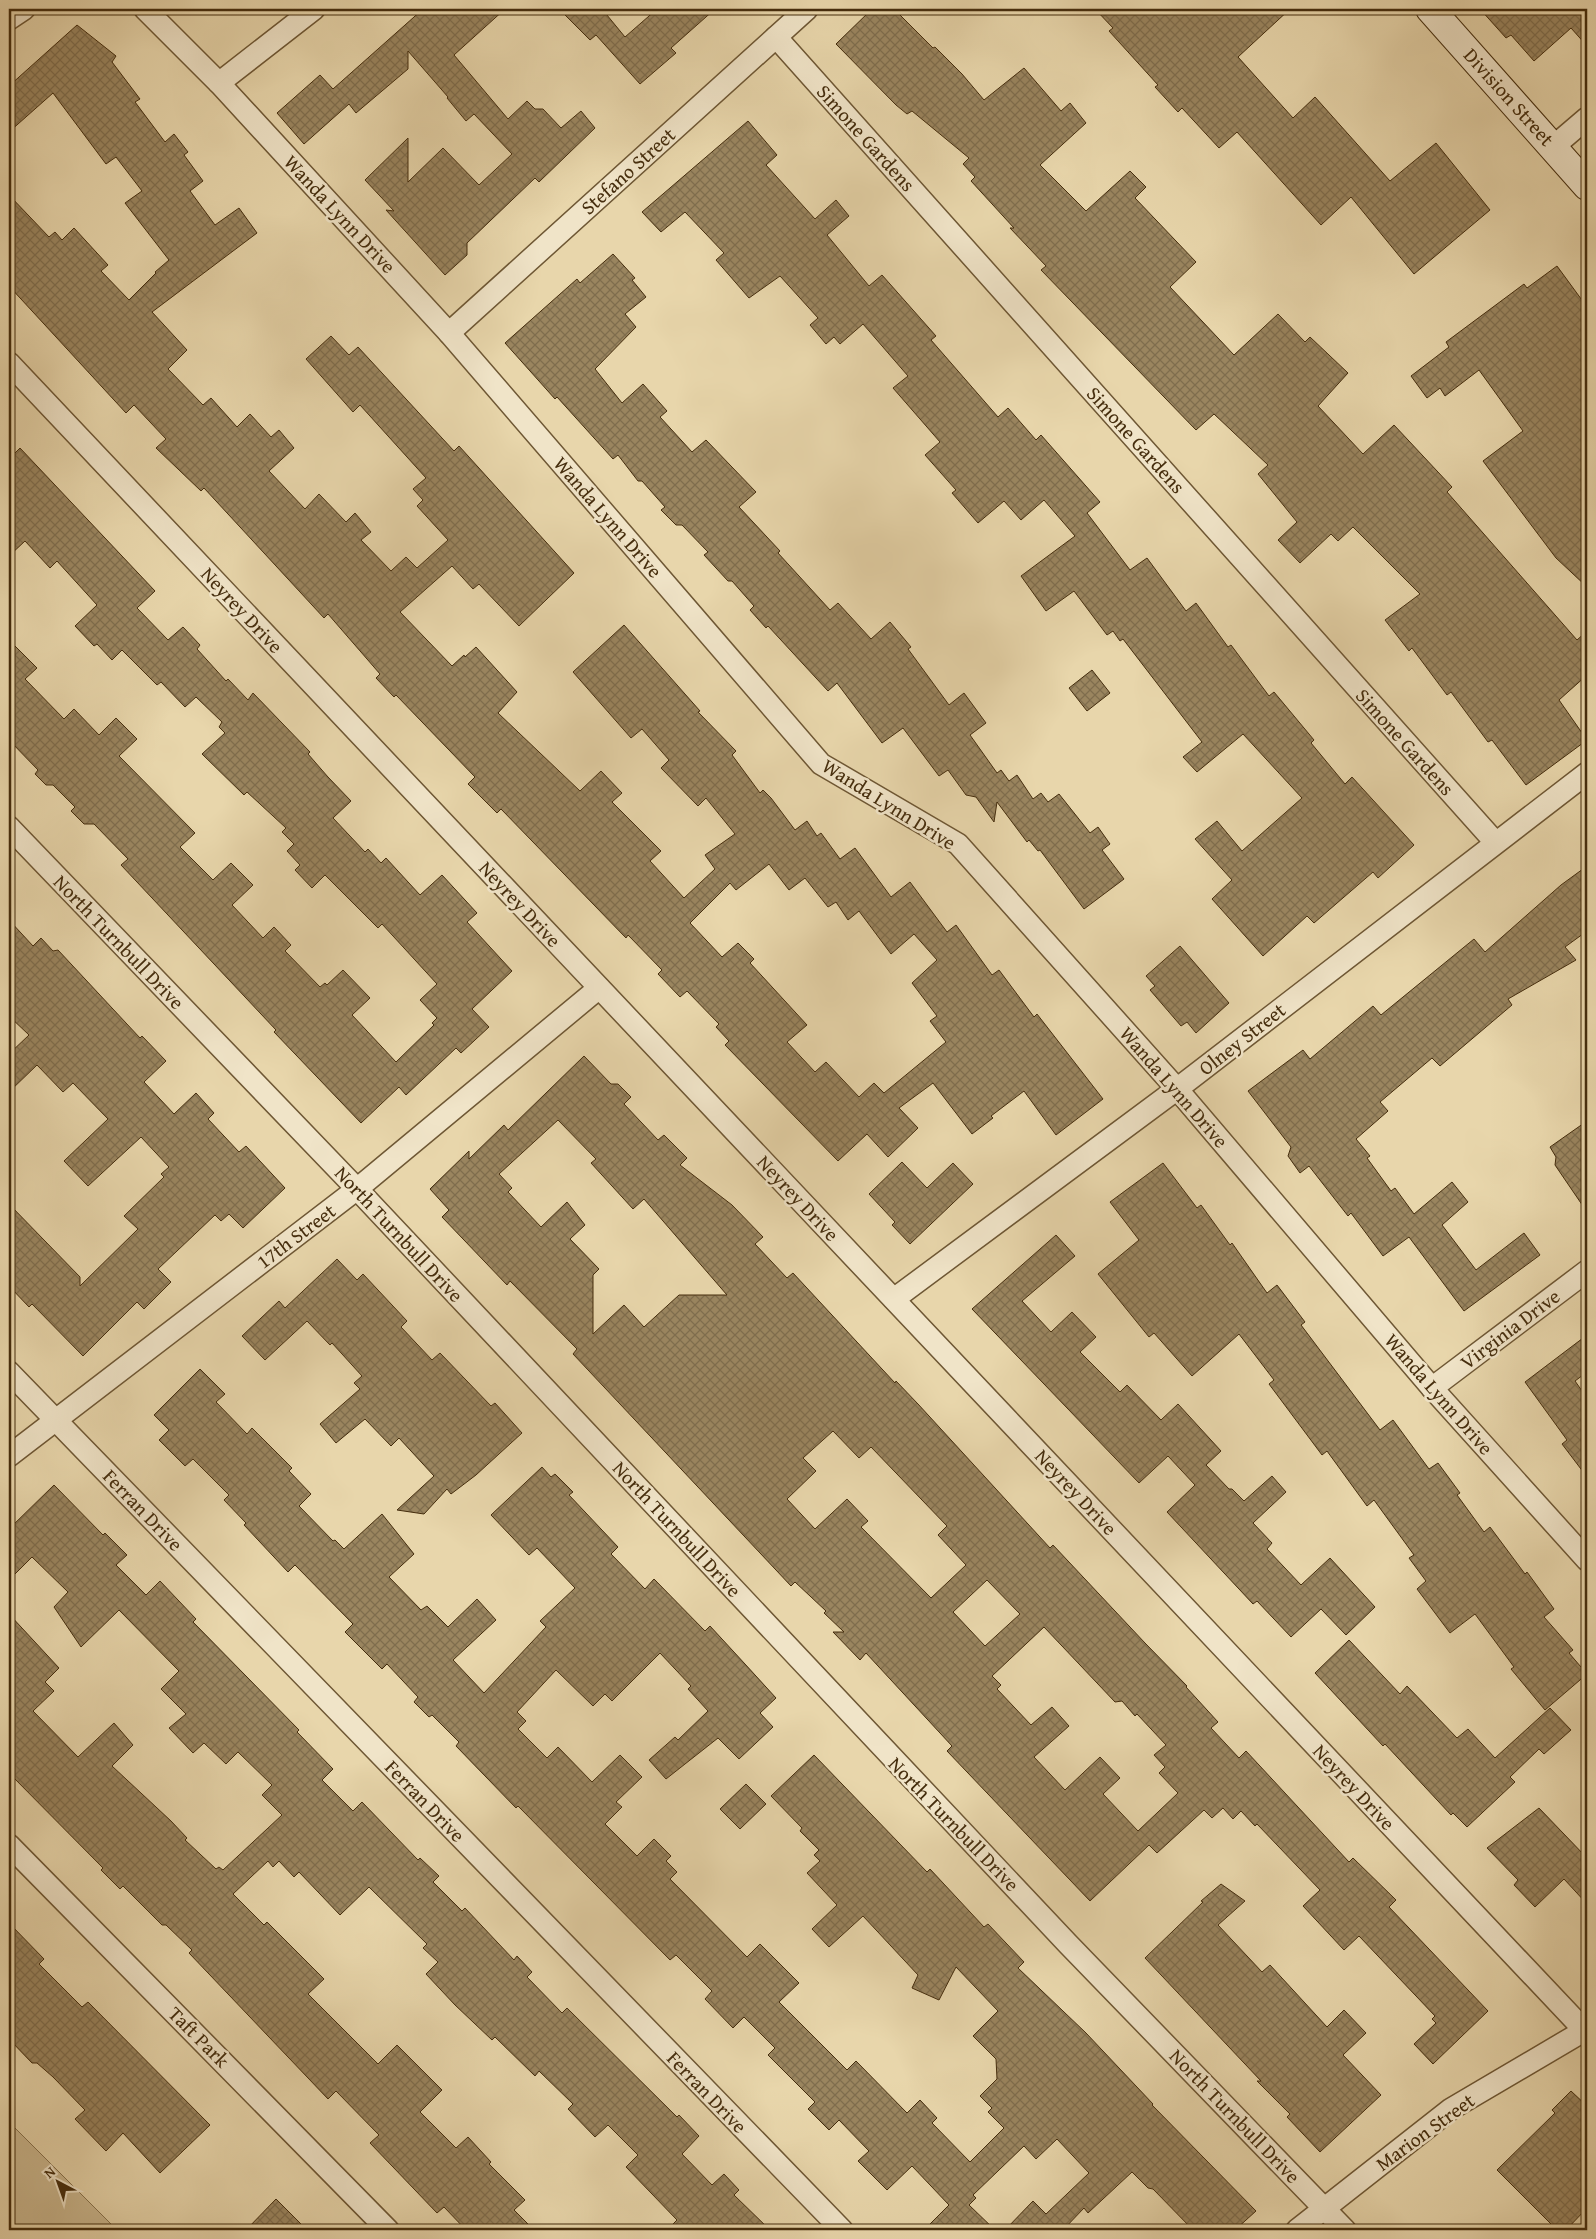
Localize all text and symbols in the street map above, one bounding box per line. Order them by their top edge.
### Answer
street label: Division Street [1457,41,1561,152]
street label: Simone Gardens [810,78,923,198]
street label: Stefano Street [574,120,681,221]
street label: Wanda Lynn Drive [278,148,403,279]
street label: Simone Gardens [1080,380,1193,500]
street label: Wanda Lynn Drive [547,449,669,584]
street label: Neyrey Drive [195,560,290,659]
street label: Simone Gardens [1349,682,1462,802]
street label: Wanda Lynn Drive [817,751,962,856]
street label: Neyrey Drive [473,854,568,953]
street label: North Turnbull Drive [47,868,191,1016]
street label: Olney Street [1192,995,1291,1082]
street label: Wanda Lynn Drive [1113,1019,1235,1154]
street label: Neyrey Drive [751,1148,846,1247]
street label: North Turnbull Drive [328,1159,470,1308]
street label: 17th Street [250,1196,341,1275]
street label: Virginia Drive [1454,1281,1566,1376]
street label: Wanda Lynn Drive [1378,1326,1500,1461]
street label: Neyrey Drive [1029,1442,1124,1541]
street label: North Turnbull Drive [606,1454,748,1603]
street label: Ferran Drive [97,1462,190,1557]
street label: Neyrey Drive [1307,1737,1402,1836]
street label: North Turnbull Drive [882,1750,1026,1898]
street label: Ferran Drive [379,1753,472,1848]
street label: Taft Park [162,1999,237,2074]
street label: North Turnbull Drive [1163,2042,1307,2190]
street label: Ferran Drive [661,2044,754,2139]
street label: Marion Street [1369,2086,1480,2177]
north arrow [32,2156,82,2206]
text: N [39,2161,60,2183]

